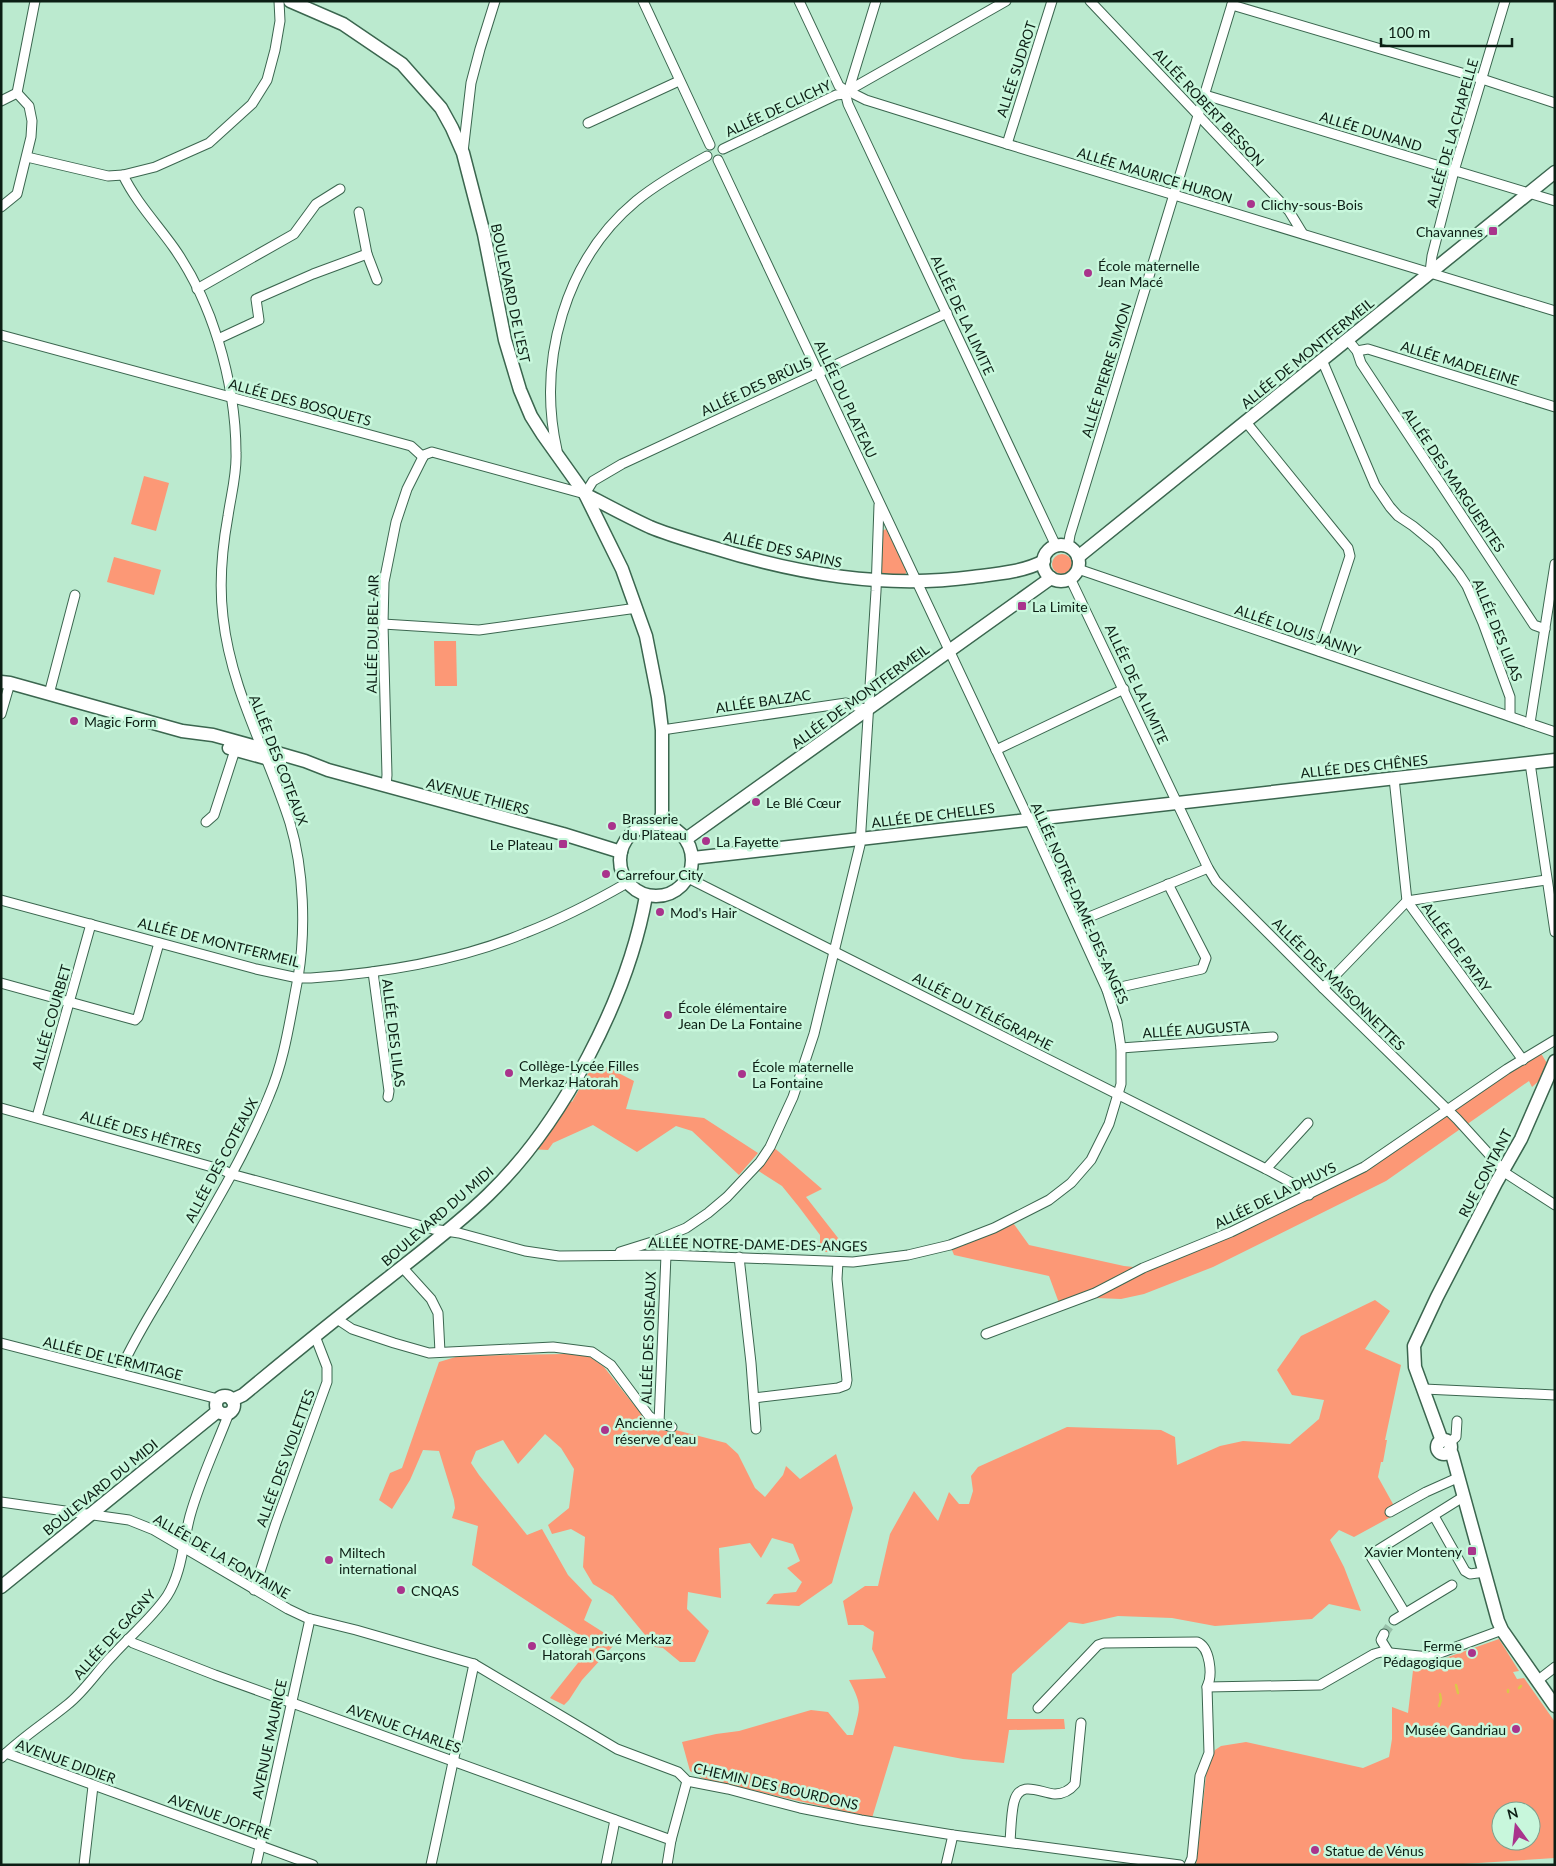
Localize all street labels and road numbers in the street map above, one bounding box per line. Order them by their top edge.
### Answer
street label: ALLÉE SUDROT [992,18,1040,119]
street label: ALLÉE ROBERT BESSON [1150,45,1268,169]
street label: ALLÉE DE LA CHAPELLE [1423,57,1481,209]
street label: ALLÉE DE CLICHY [722,76,834,140]
street label: ALLÉE DUNAND [1318,107,1424,155]
street label: ALLÉE MAURICE HURON [1075,143,1235,207]
street label: BOULEVARD DE L'EST [488,222,534,365]
street label: ALLÉE DE LA LIMITE [928,252,998,378]
street label: ALLÉE DE MONTFERMEIL [1237,294,1377,412]
street label: ALLÉE PIERRE SIMON [1077,301,1135,439]
street label: ALLÉE DU PLATEAU [811,337,881,461]
street label: ALLÉE MADELEINE [1399,337,1521,389]
street label: ALLÉE DES BRÛLIS [698,353,814,419]
street label: ALLÉE DES BOSQUETS [227,375,373,429]
street label: ALLÉE DES MARGUERITES [1399,405,1509,555]
street label: ALLÉE DES SAPINS [722,527,844,571]
street label: ALLÉE DU BEL-AIR [362,574,382,694]
street label: ALLÉE DES LILAS [1470,576,1526,684]
street label: ALLÉE LOUIS JANNY [1233,600,1363,660]
street label: ALLÉE DE LA LIMITE [1102,621,1172,747]
street label: ALLÉE DE MONTFERMEIL [788,640,932,752]
street label: ALLÉE BALZAC [714,686,812,716]
street label: ALLÉE DES COTEAUX [246,692,312,828]
street label: ALLÉE DES CHÊNES [1299,751,1429,781]
street label: AVENUE THIERS [425,774,531,818]
street label: ALLÉE DE CHELLES [870,799,996,831]
street label: ALLÉE NOTRE-DAME-DES-ANGES [1028,799,1132,1007]
street label: ALLÉE DE PATAY [1419,899,1495,995]
street label: ALLÉE DE MONTFERMEIL [136,914,302,970]
street label: ALLÉE DES MAISONNETTES [1269,914,1409,1054]
street label: ALLÉE COURBET [28,962,74,1071]
street label: ALLÉE DU TÉLÉGRAPHE [910,968,1056,1054]
street label: ALLÉE DES LILAS [379,978,409,1088]
street label: ALLÉE AUGUSTA [1142,1017,1251,1041]
street label: ALLÉE DES COTEAUX [181,1095,261,1225]
street label: ALLÉE DES HÊTRES [79,1107,203,1157]
street label: RUE CONTANT [1455,1125,1516,1220]
street label: ALLÉE DE LA DHUYS [1211,1158,1339,1232]
street label: BOULEVARD DU MIDI [377,1163,497,1269]
street label: ALLÉE NOTRE-DAME-DES-ANGES [648,1234,868,1254]
street label: ALLÉE DES OISEAUX [637,1271,659,1405]
street label: ALLÉE DE L'ERMITAGE [41,1332,185,1384]
street label: ALLÉE DES VIOLETTES [252,1387,318,1529]
street label: BOULEVARD DU MIDI [39,1435,161,1539]
street label: ALLÉE DE LA FONTAINE [151,1510,293,1602]
street label: ALLÉE DE GAGNY [69,1585,159,1682]
street label: AVENUE MAURICE [248,1678,290,1800]
street label: AVENUE CHARLES [345,1699,463,1757]
street label: AVENUE DIDIER [14,1735,118,1787]
street label: CHEMIN DES BOURDONS [692,1759,860,1813]
street label: AVENUE JOFFRE [166,1789,274,1843]

